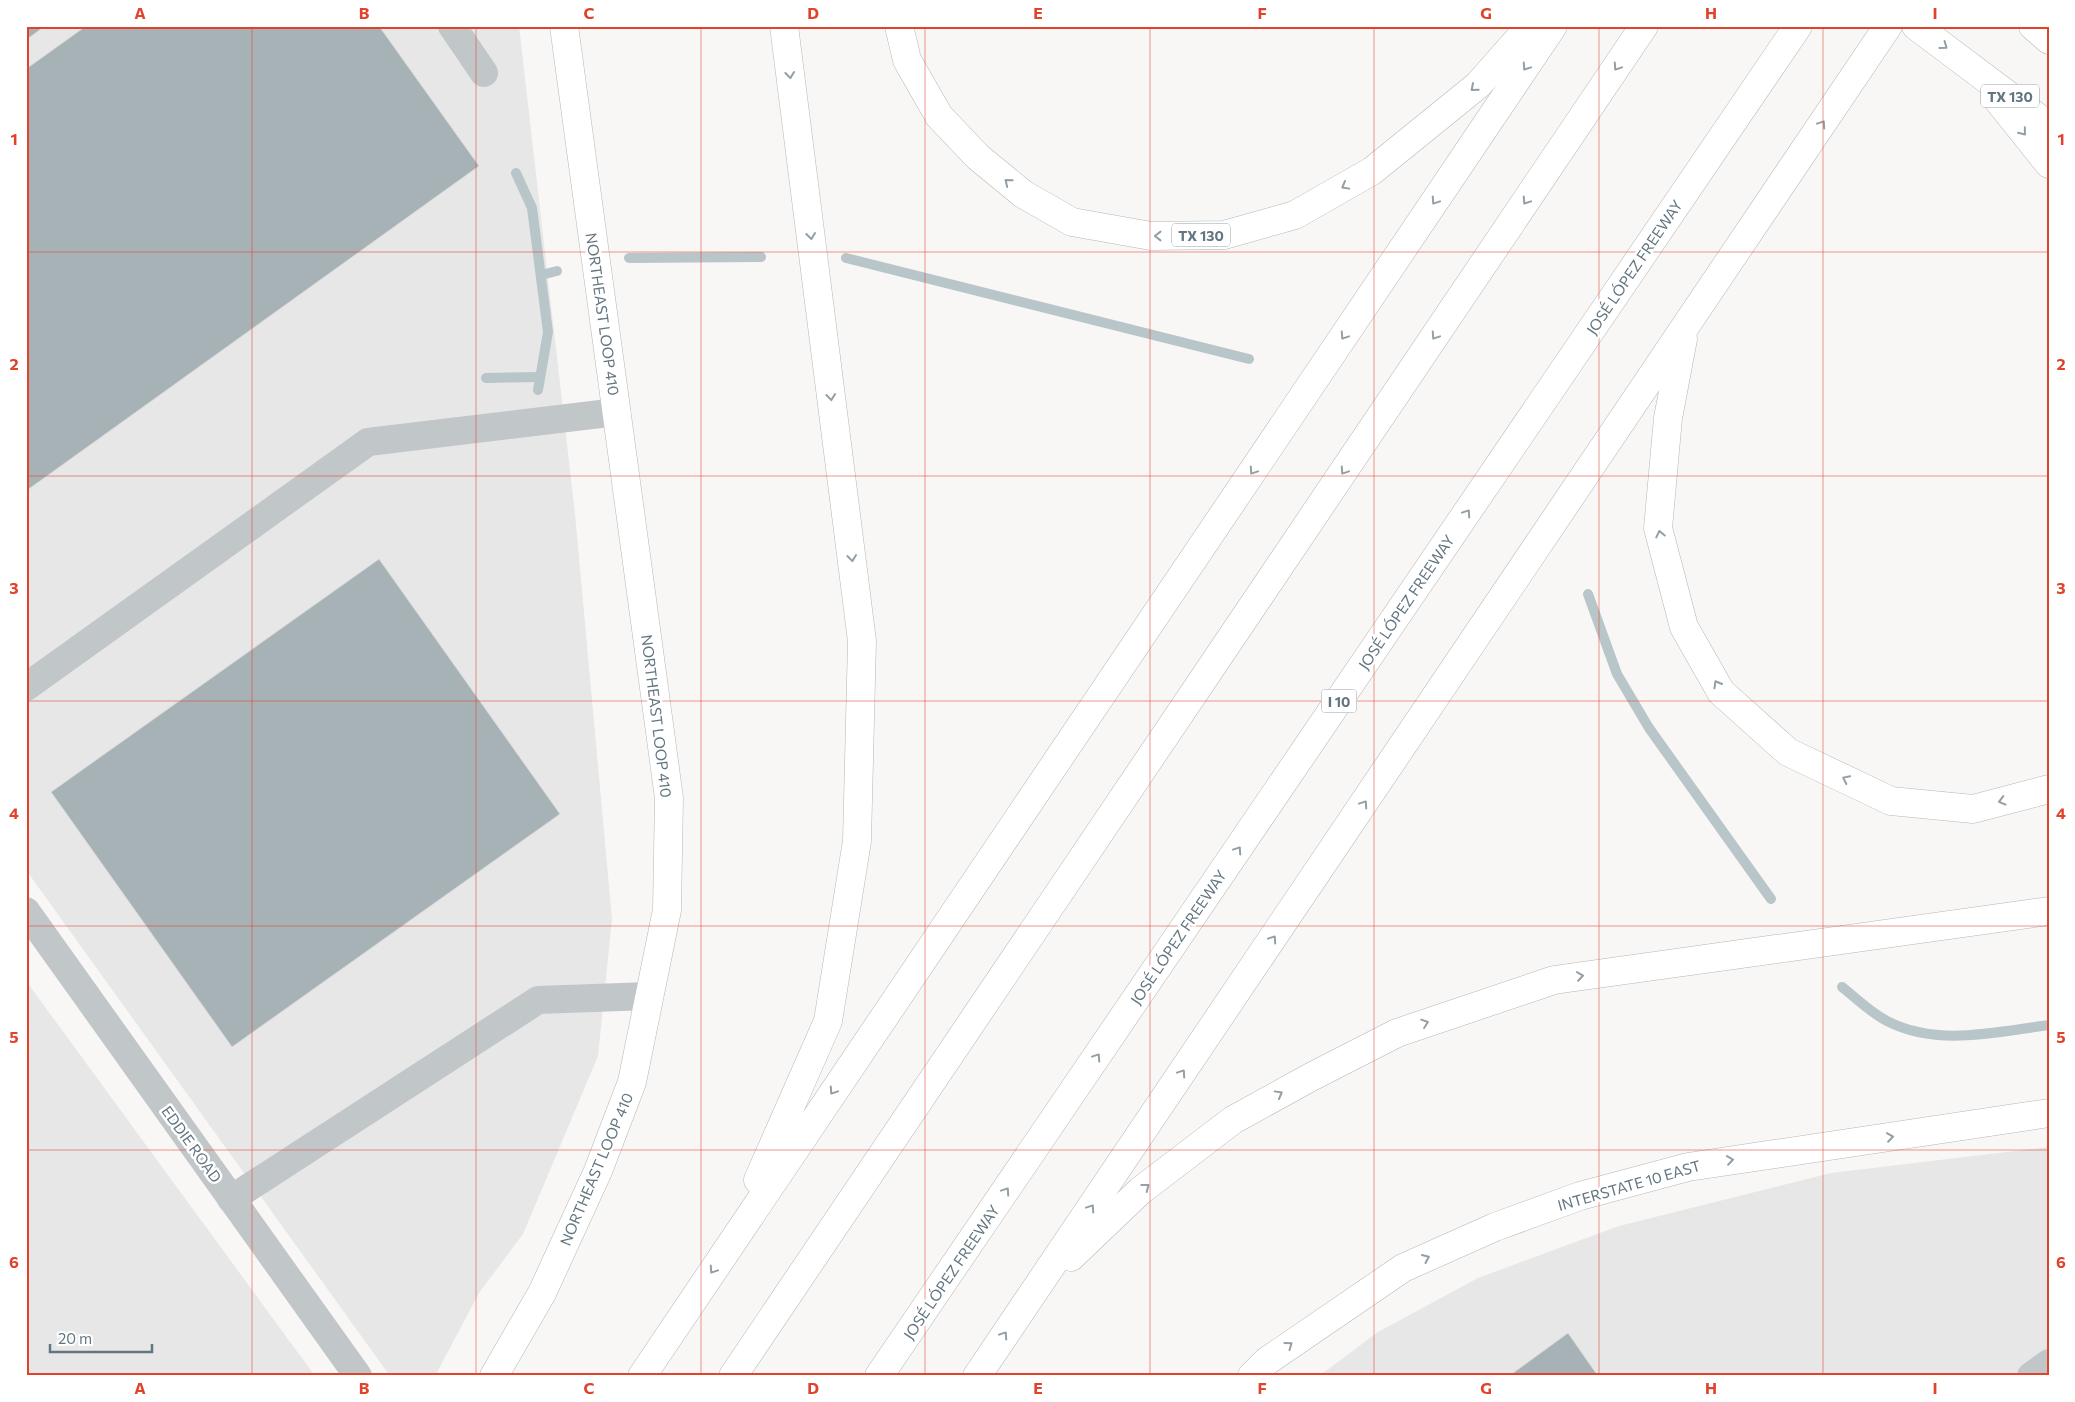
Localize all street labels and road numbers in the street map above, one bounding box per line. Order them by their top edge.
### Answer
road number: TX 130 [1981,84,2039,108]
street label: JOSÉ LÓPEZ FREEWAY [1581,196,1686,338]
road number: TX 130 [1172,224,1230,246]
street label: NORTHEAST LOOP 410 [583,231,623,397]
street label: JOSÉ LÓPEZ FREEWAY [1353,531,1458,673]
street label: NORTHEAST LOOP 410 [638,633,676,799]
road number: I 10 [1322,689,1356,712]
street label: JOSÉ LÓPEZ FREEWAY [1125,866,1230,1008]
street label: NORTHEAST LOOP 410 [556,1090,636,1248]
street label: EDDIE ROAD [158,1102,226,1186]
street label: INTERSTATE 10 EAST [1555,1156,1703,1214]
street label: JOSÉ LÓPEZ FREEWAY [898,1201,1003,1343]

